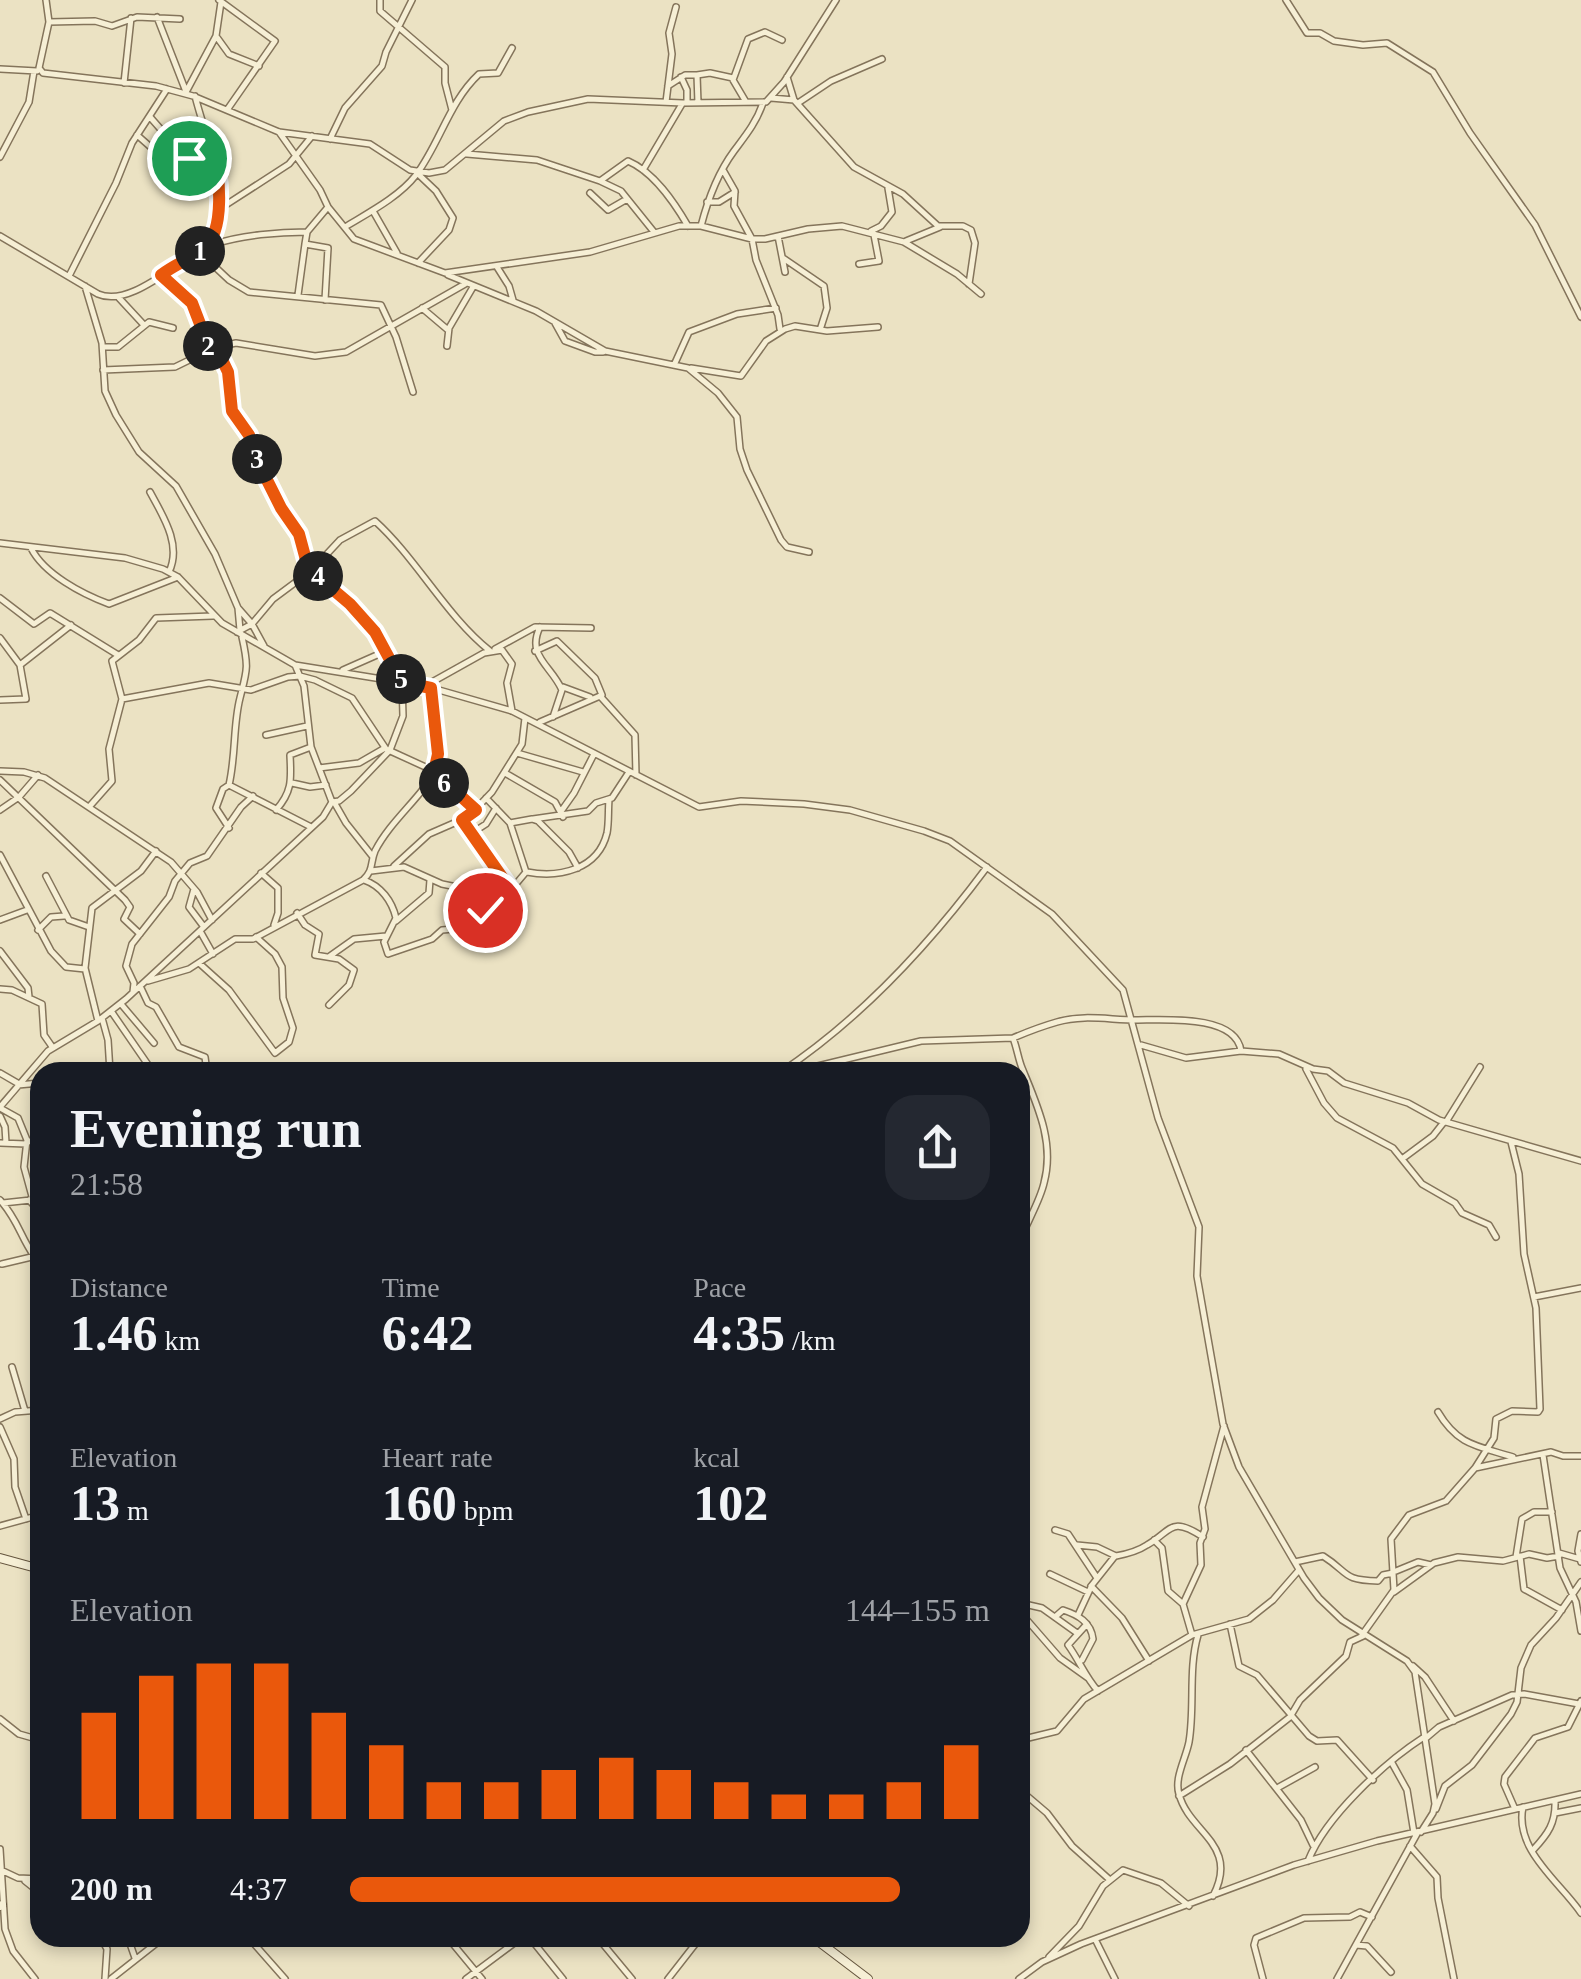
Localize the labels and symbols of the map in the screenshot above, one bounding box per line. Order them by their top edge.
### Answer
pin [147,116,232,201]
pin: 1 [175,226,225,276]
pin: 2 [183,321,233,371]
pin: 3 [232,434,282,484]
pin: 4 [293,551,343,601]
pin: 5 [376,654,426,704]
pin: 6 [419,758,469,808]
pin [443,868,528,953]

